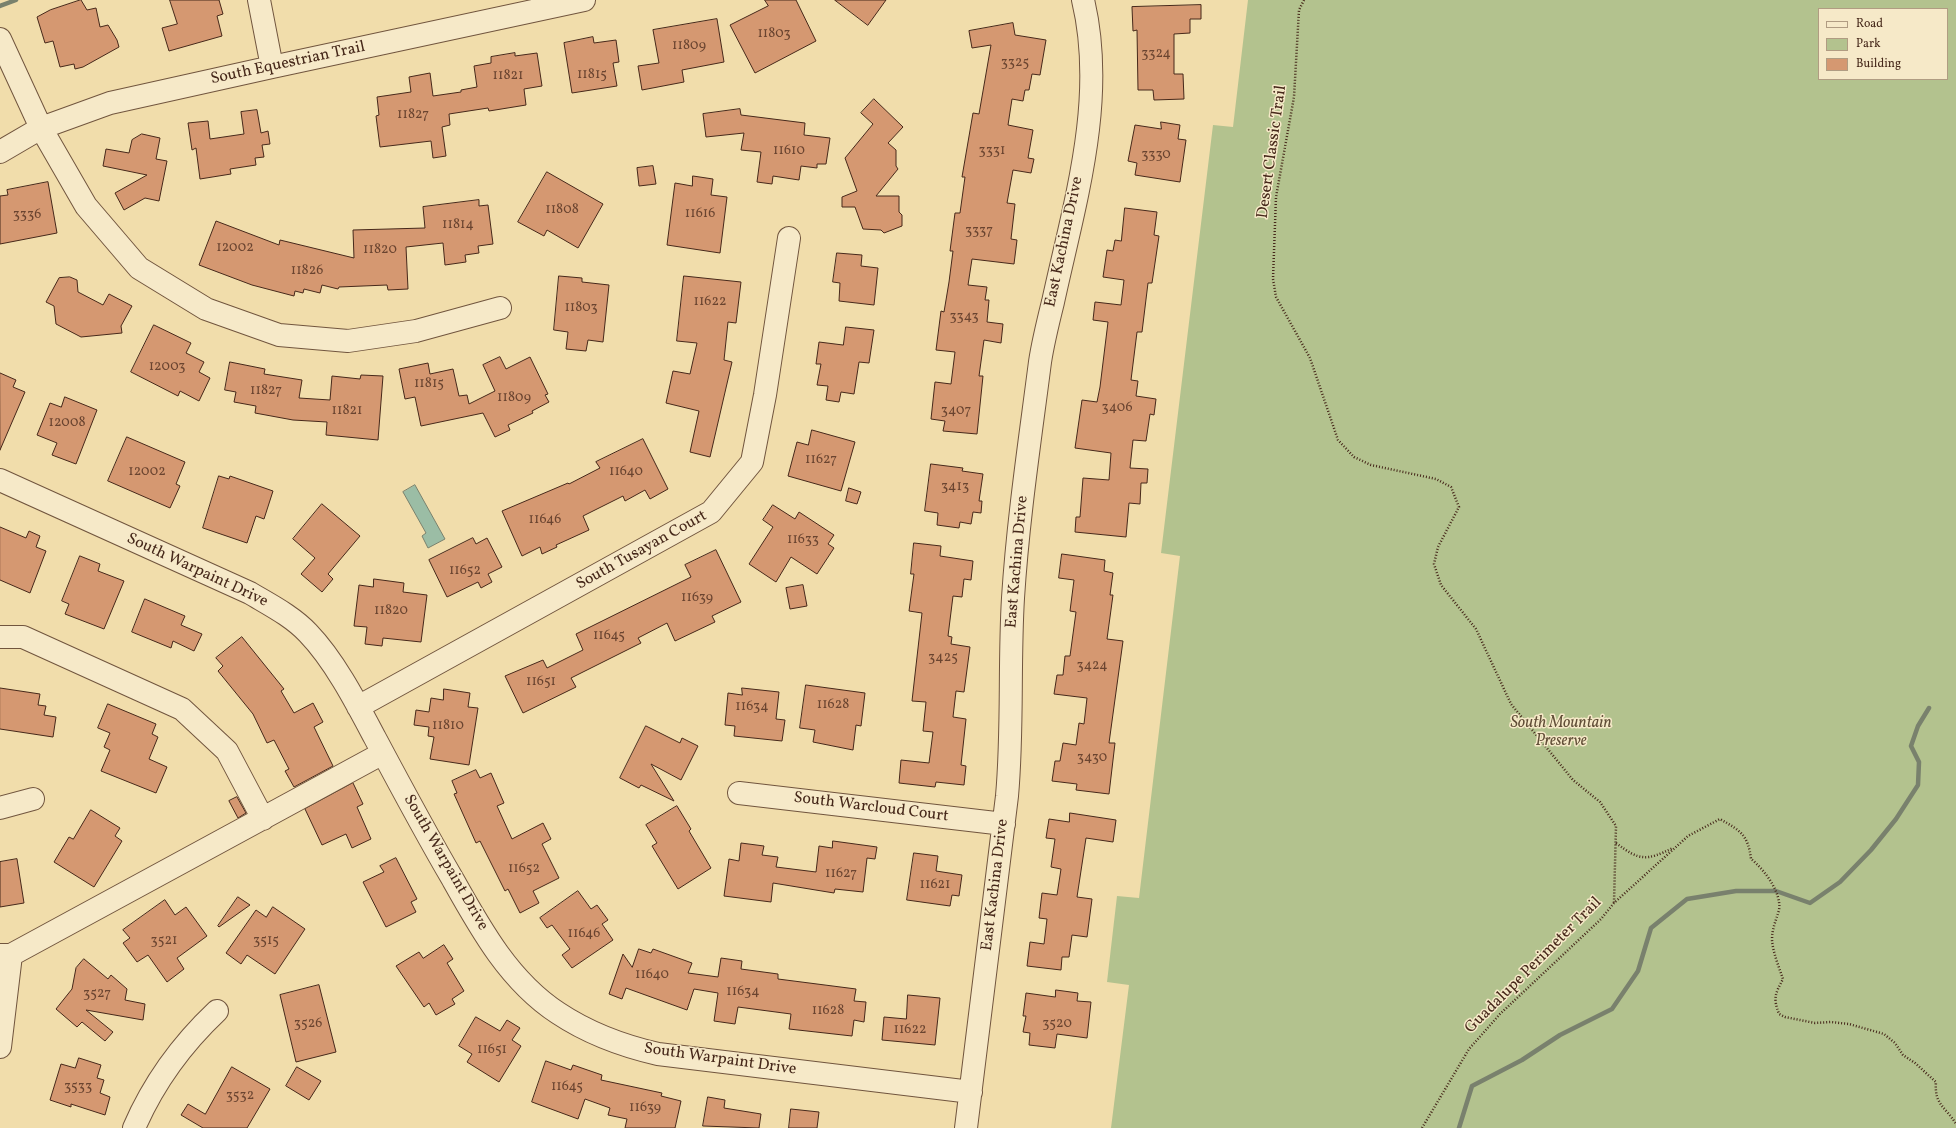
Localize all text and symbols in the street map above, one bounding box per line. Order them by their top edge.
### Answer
legend [1818,8,1948,80]
text: Road [1856,16,1883,32]
house number: 11803 [757,26,791,42]
text: Park [1856,36,1881,52]
street label: South Equestrian Trail [209,38,367,90]
house number: 11809 [672,38,706,54]
house number: 3324 [1141,46,1171,62]
house number: 3325 [1001,55,1029,71]
text: Building [1856,56,1901,72]
house number: 11815 [577,67,607,83]
house number: 11821 [493,68,523,84]
street label: Desert Classic Trail [1254,84,1292,220]
house number: 11827 [397,107,429,123]
house number: 11610 [773,143,805,159]
house number: 3331 [979,143,1005,159]
house number: 3330 [1141,147,1171,163]
street label: East Kachina Drive [1042,175,1088,309]
house number: 11808 [545,202,579,218]
house number: 11616 [685,206,715,222]
house number: 3336 [13,207,41,223]
house number: 11814 [442,217,474,233]
house number: 3337 [965,223,993,239]
house number: 12002 [216,240,254,256]
house number: 11820 [363,242,397,258]
house number: 11826 [291,263,323,279]
house number: 11622 [694,294,726,310]
house number: 11803 [564,300,598,316]
house number: 3343 [949,309,979,325]
house number: 12003 [149,359,185,375]
house number: 11815 [414,376,444,392]
house number: 11827 [250,383,282,399]
house number: 11809 [497,390,531,406]
house number: 3406 [1102,400,1132,416]
house number: 11821 [332,403,362,419]
house number: 3407 [941,403,971,419]
house number: 12008 [48,415,86,431]
house number: 11627 [805,452,837,468]
house number: 12002 [128,464,166,480]
house number: 11640 [609,464,643,480]
house number: 3413 [941,479,969,495]
street label: East Kachina Drive [1003,495,1033,629]
street label: South Tusayan Court [573,507,711,595]
house number: 11646 [529,512,561,528]
street label: South Warpaint Drive [123,530,271,612]
house number: 11633 [787,532,819,548]
house number: 11652 [449,563,481,579]
house number: 11639 [681,590,713,606]
house number: 11820 [374,603,408,619]
house number: 11645 [593,628,625,644]
house number: 3425 [928,650,958,666]
house number: 3424 [1077,658,1107,674]
house number: 11651 [526,674,556,690]
house number: 11628 [817,697,849,713]
house number: 11634 [735,699,769,715]
park label: South Mountain Preserve [1510,714,1612,752]
house number: 11810 [432,718,464,734]
house number: 3430 [1077,750,1107,766]
street label: South Warcloud Court [792,789,950,827]
street label: South Warpaint Drive [398,792,492,934]
street label: East Kachina Drive [978,818,1014,952]
house number: 11652 [508,861,540,877]
house number: 11627 [825,866,857,882]
house number: 11621 [920,877,950,893]
street label: Guadalupe Perimeter Trail [1462,894,1606,1038]
house number: 11646 [568,926,600,942]
house number: 3521 [151,933,177,949]
house number: 3515 [253,933,279,949]
house number: 11640 [635,967,669,983]
house number: 11634 [726,984,760,1000]
house number: 3527 [83,986,111,1002]
house number: 11628 [812,1003,844,1019]
house number: 3526 [294,1016,322,1032]
house number: 3520 [1042,1016,1072,1032]
house number: 11622 [894,1022,926,1038]
street label: South Warpaint Drive [643,1040,797,1080]
house number: 11651 [477,1042,507,1058]
house number: 3533 [64,1079,92,1095]
house number: 11645 [551,1079,583,1095]
house number: 3532 [226,1088,254,1104]
house number: 11639 [629,1100,661,1116]

